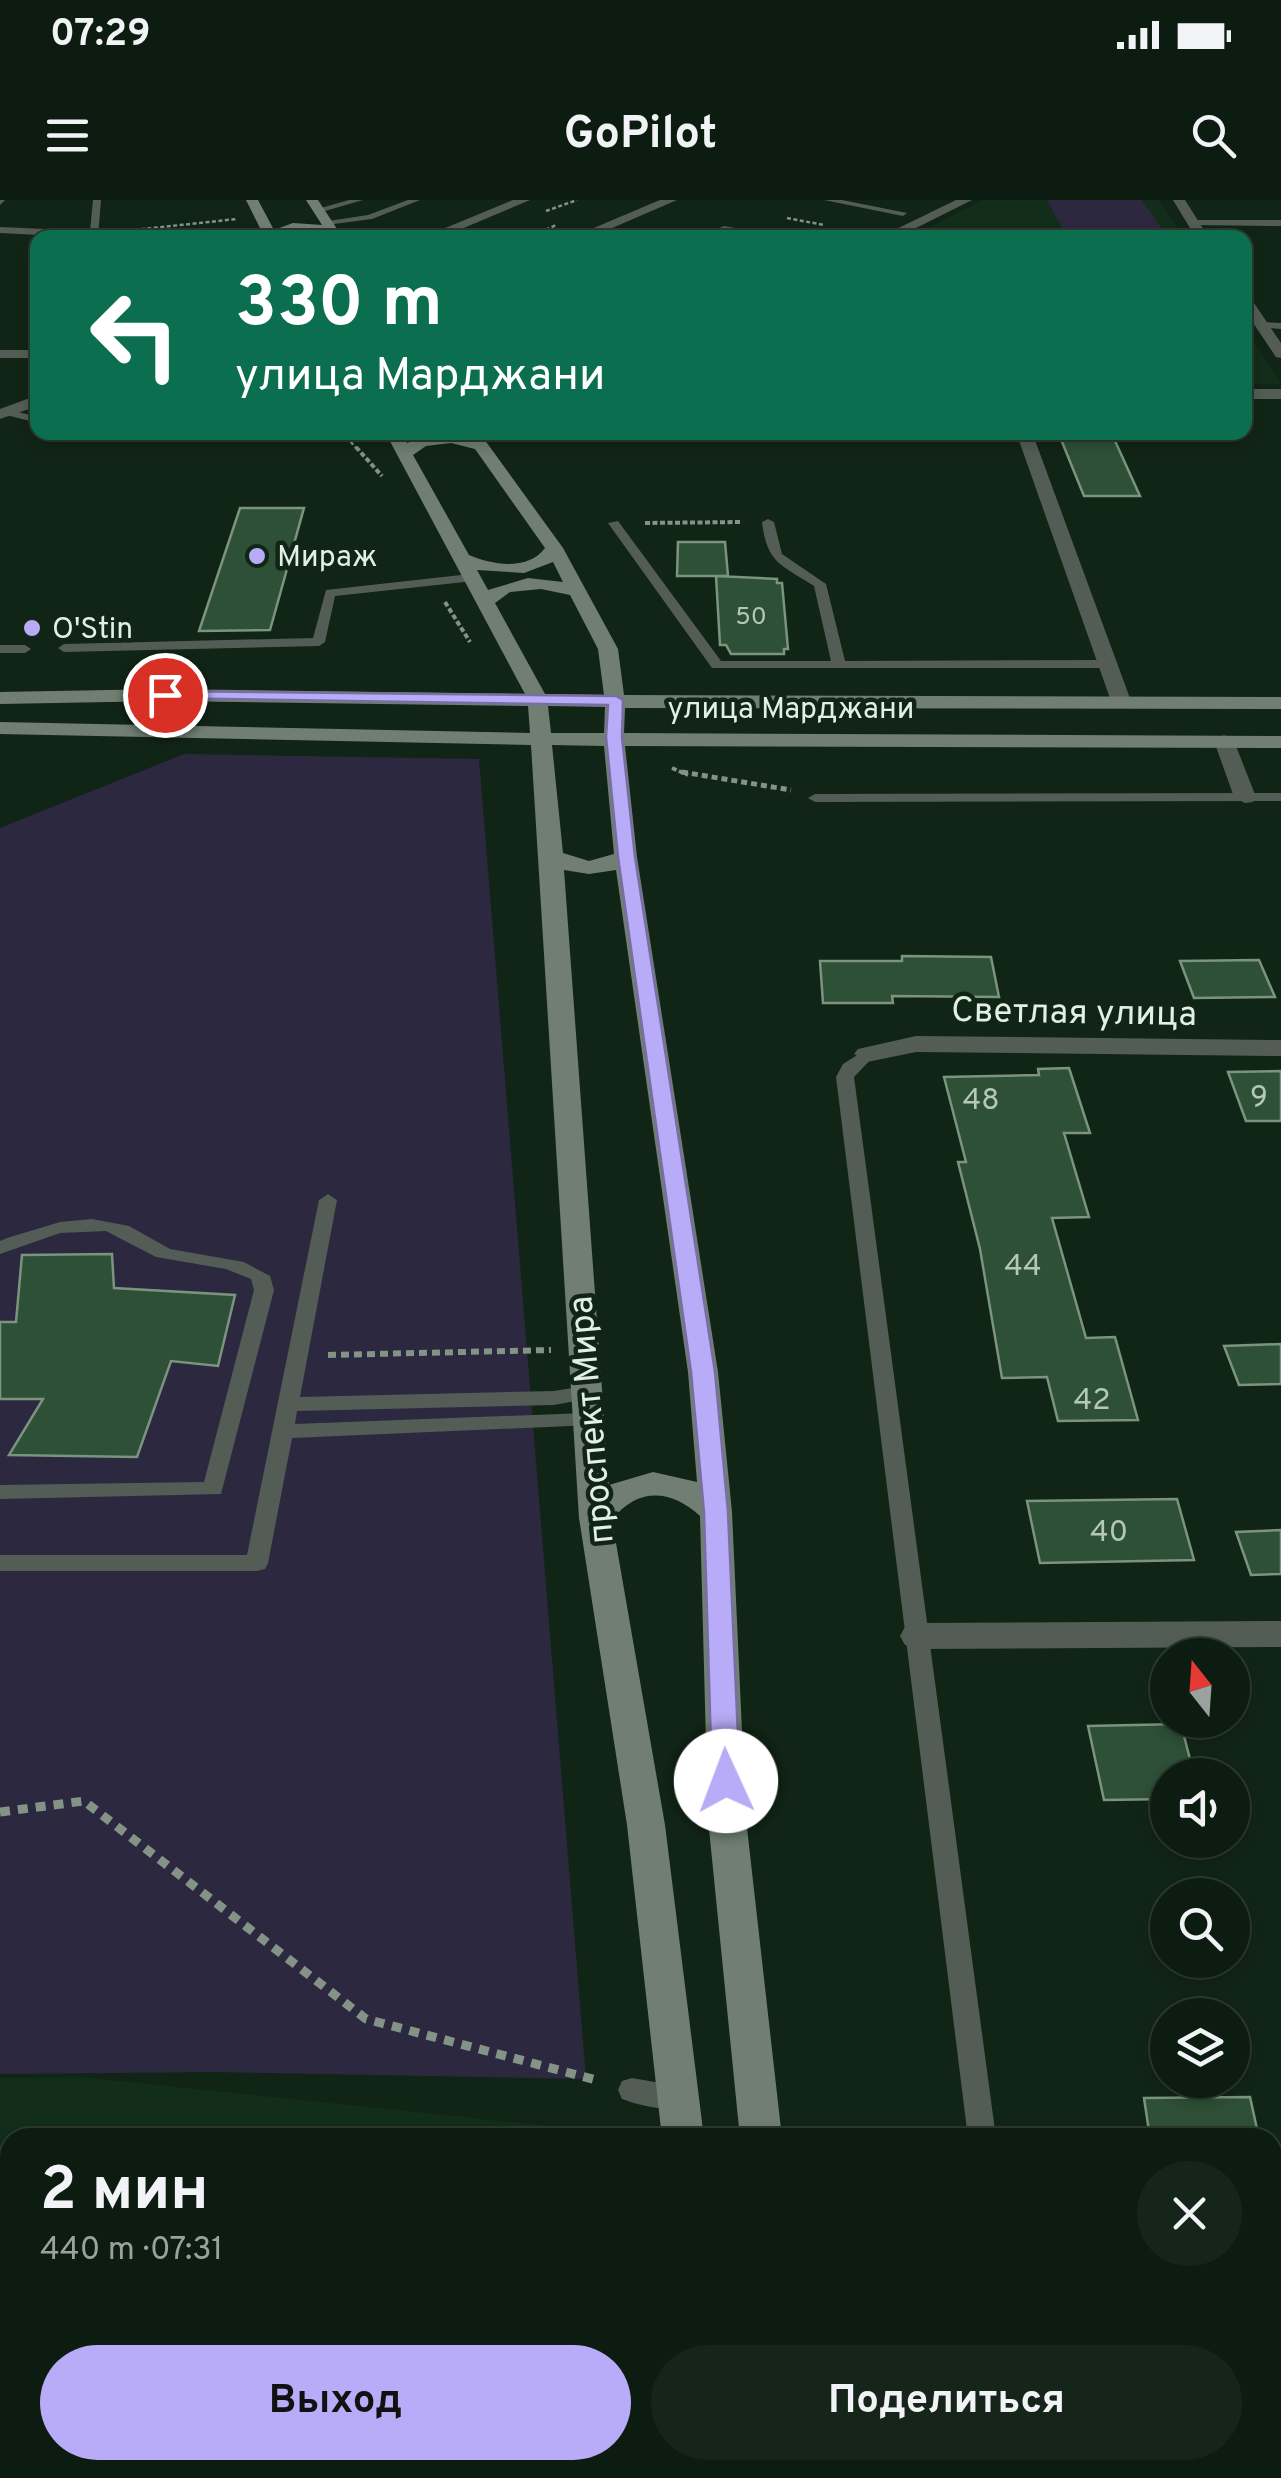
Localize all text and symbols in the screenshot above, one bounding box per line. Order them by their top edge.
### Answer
text: 07:29 [50,11,151,60]
text: GoPilot [564,107,717,164]
icon: menu [40,108,95,163]
icon: search [1186,108,1241,163]
text: 330 m [235,262,443,351]
icon: left [70,270,200,400]
text: улица Марджани [235,349,606,406]
place label: Мираж [277,540,377,577]
marker: Мираж [246,545,268,567]
house number: 50 [735,602,767,634]
place label: O'Stin [52,612,133,649]
marker: O'Stin [21,617,43,639]
pin [123,653,208,738]
icon: arrive [138,668,193,723]
street label: улица Марджани [667,692,915,729]
street label: Светлая улица [951,990,1197,1038]
house number: 9 [1250,1080,1268,1117]
house number: 48 [963,1083,999,1120]
house number: 44 [1004,1249,1042,1286]
street label: проспект Мира [560,1294,626,1546]
house number: 42 [1074,1383,1111,1420]
house number: 40 [1090,1515,1128,1552]
north arrow [1150,1638,1250,1738]
map controls [1150,1638,1250,2098]
position arrow [674,1729,778,1833]
button: sound [1150,1758,1250,1858]
button: search [1150,1878,1250,1978]
button: layers [1150,1998,1250,2098]
text: 2 мин [40,2155,209,2231]
button: close [1137,2161,1242,2266]
text: 440 m · 07:31 [40,2231,223,2271]
button: Выход [40,2345,631,2460]
button: Поделиться [651,2345,1242,2460]

